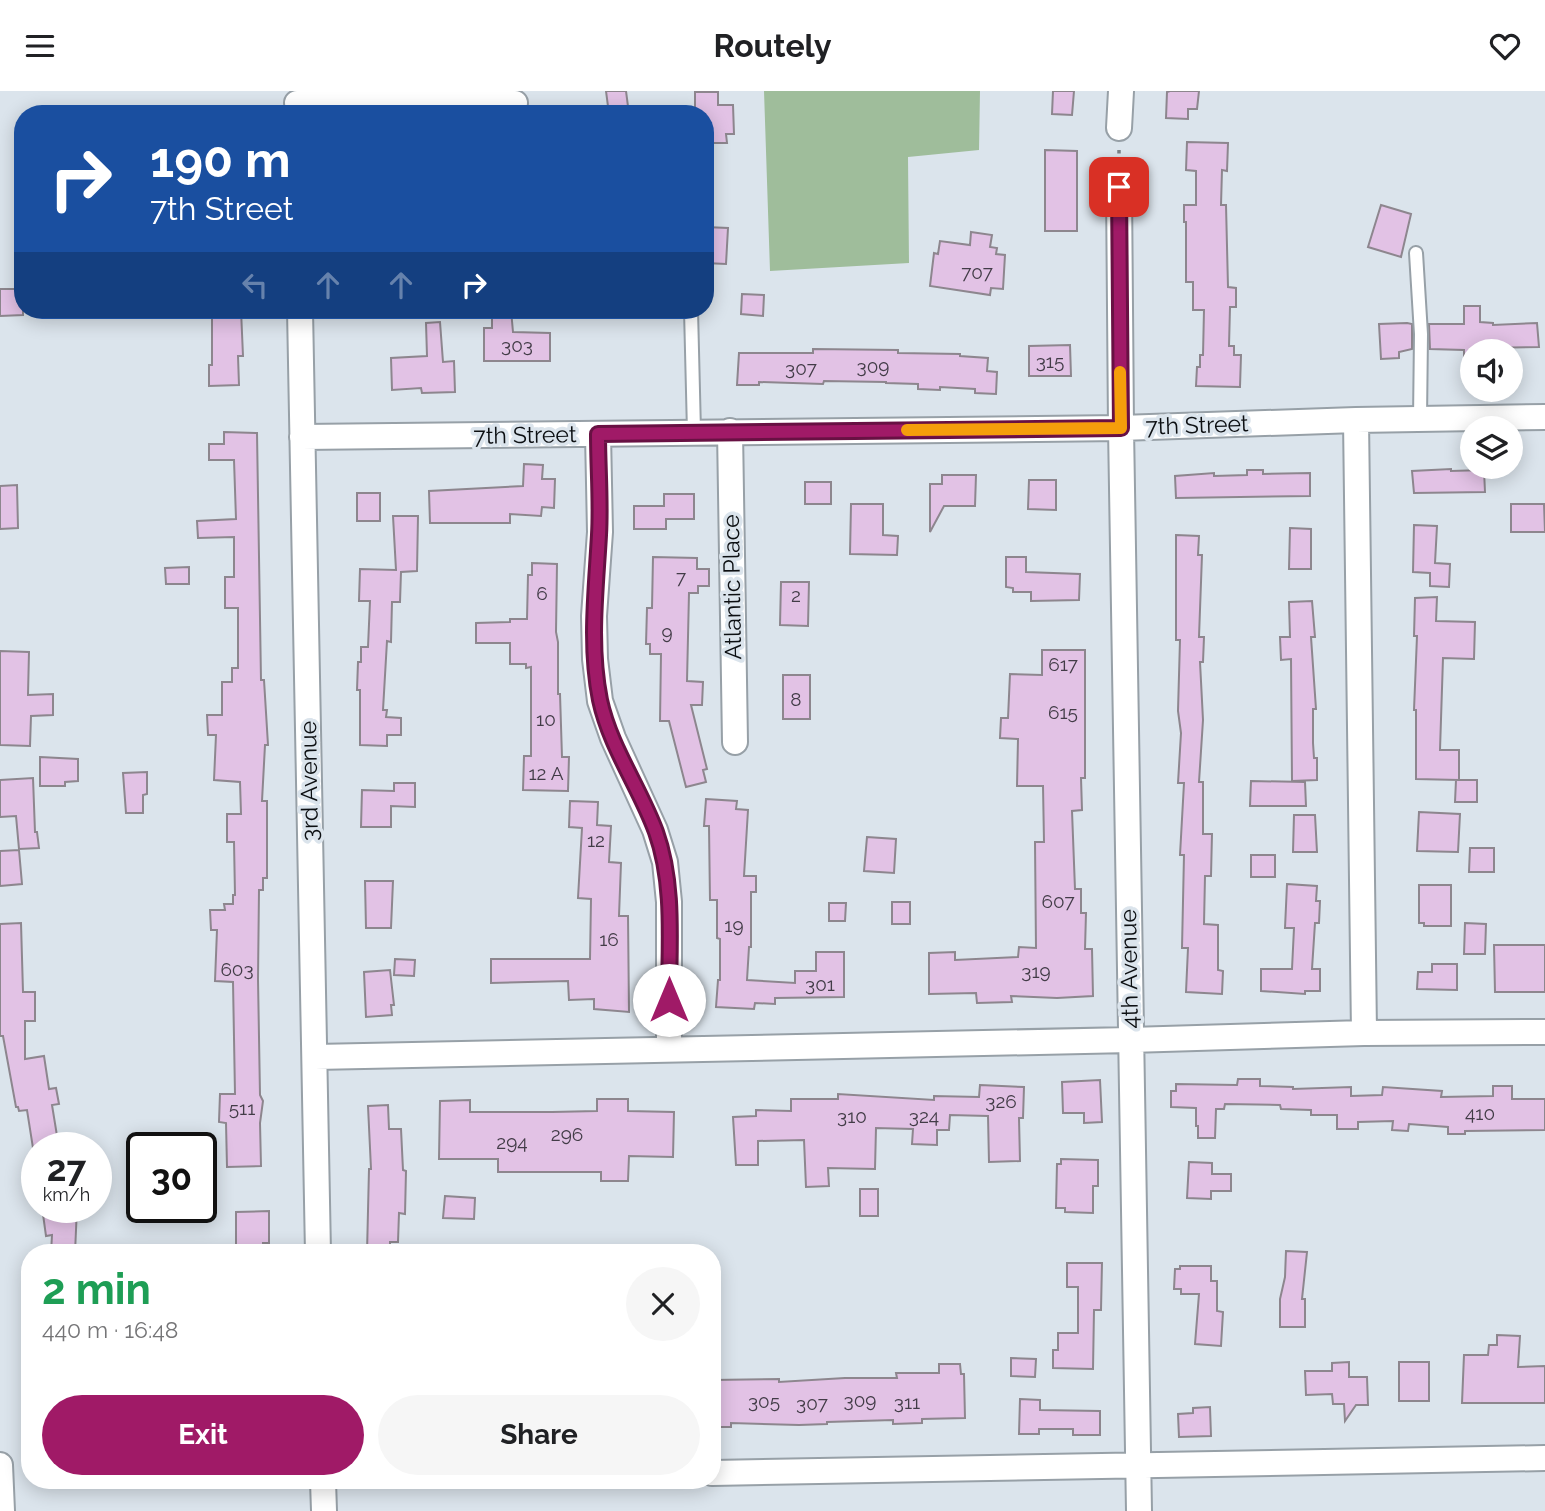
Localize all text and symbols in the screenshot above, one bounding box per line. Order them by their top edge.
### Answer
icon: menu [21,27,59,65]
text: Routely [714,27,831,64]
icon: heart [1486,27,1524,65]
text: 190 m [150,131,291,188]
icon: right [35,133,126,224]
pin [1089,157,1149,217]
icon: arrive [1100,168,1138,206]
text: 7th Street [150,190,293,227]
house number: 707 [961,261,993,283]
icon: left [236,266,274,304]
icon: ahead [309,266,347,304]
icon: ahead [382,266,420,304]
icon: right [455,266,493,304]
house number: 303 [501,334,533,356]
map controls [1460,339,1523,479]
button: sound [1460,339,1523,402]
house number: 315 [1036,350,1064,372]
house number: 309 [857,355,889,377]
house number: 307 [785,357,817,379]
street label: 7th Street [1145,409,1249,440]
button: layers [1460,416,1523,479]
street label: 7th Street [473,420,577,449]
street label: Atlantic Place [717,514,746,660]
house number: 7 [676,566,686,588]
house number: 6 [536,582,548,604]
house number: 2 [791,584,801,606]
house number: 9 [661,621,673,643]
house number: 617 [1048,653,1078,675]
house number: 8 [790,688,802,710]
house number: 615 [1048,701,1078,723]
house number: 10 [536,708,556,730]
street label: 3rd Avenue [294,721,323,841]
house number: 12 A [528,762,564,784]
house number: 12 [587,829,605,851]
house number: 607 [1041,890,1075,912]
street label: 4th Avenue [1114,909,1143,1029]
house number: 19 [724,914,744,936]
house number: 16 [599,928,619,950]
house number: 603 [220,958,254,980]
house number: 319 [1021,960,1051,982]
position arrow [632,963,706,1037]
house number: 301 [805,973,835,995]
house number: 326 [985,1090,1017,1112]
house number: 511 [229,1097,255,1119]
house number: 410 [1465,1102,1495,1124]
house number: 310 [837,1105,867,1127]
house number: 324 [909,1105,939,1127]
house number: 296 [551,1123,583,1145]
house number: 294 [496,1131,528,1153]
speed limit sign: 30 [126,1132,217,1223]
text: 27 [47,1148,86,1189]
text: km/h [43,1184,90,1205]
text: 2 min [42,1265,151,1314]
button: close [626,1267,700,1341]
text: 440 m · 16:48 [42,1316,179,1343]
house number: 309 [844,1389,876,1411]
house number: 305 [748,1390,780,1412]
house number: 311 [894,1391,920,1413]
house number: 307 [796,1392,828,1414]
button: Exit [42,1395,364,1475]
button: Share [378,1395,700,1475]

